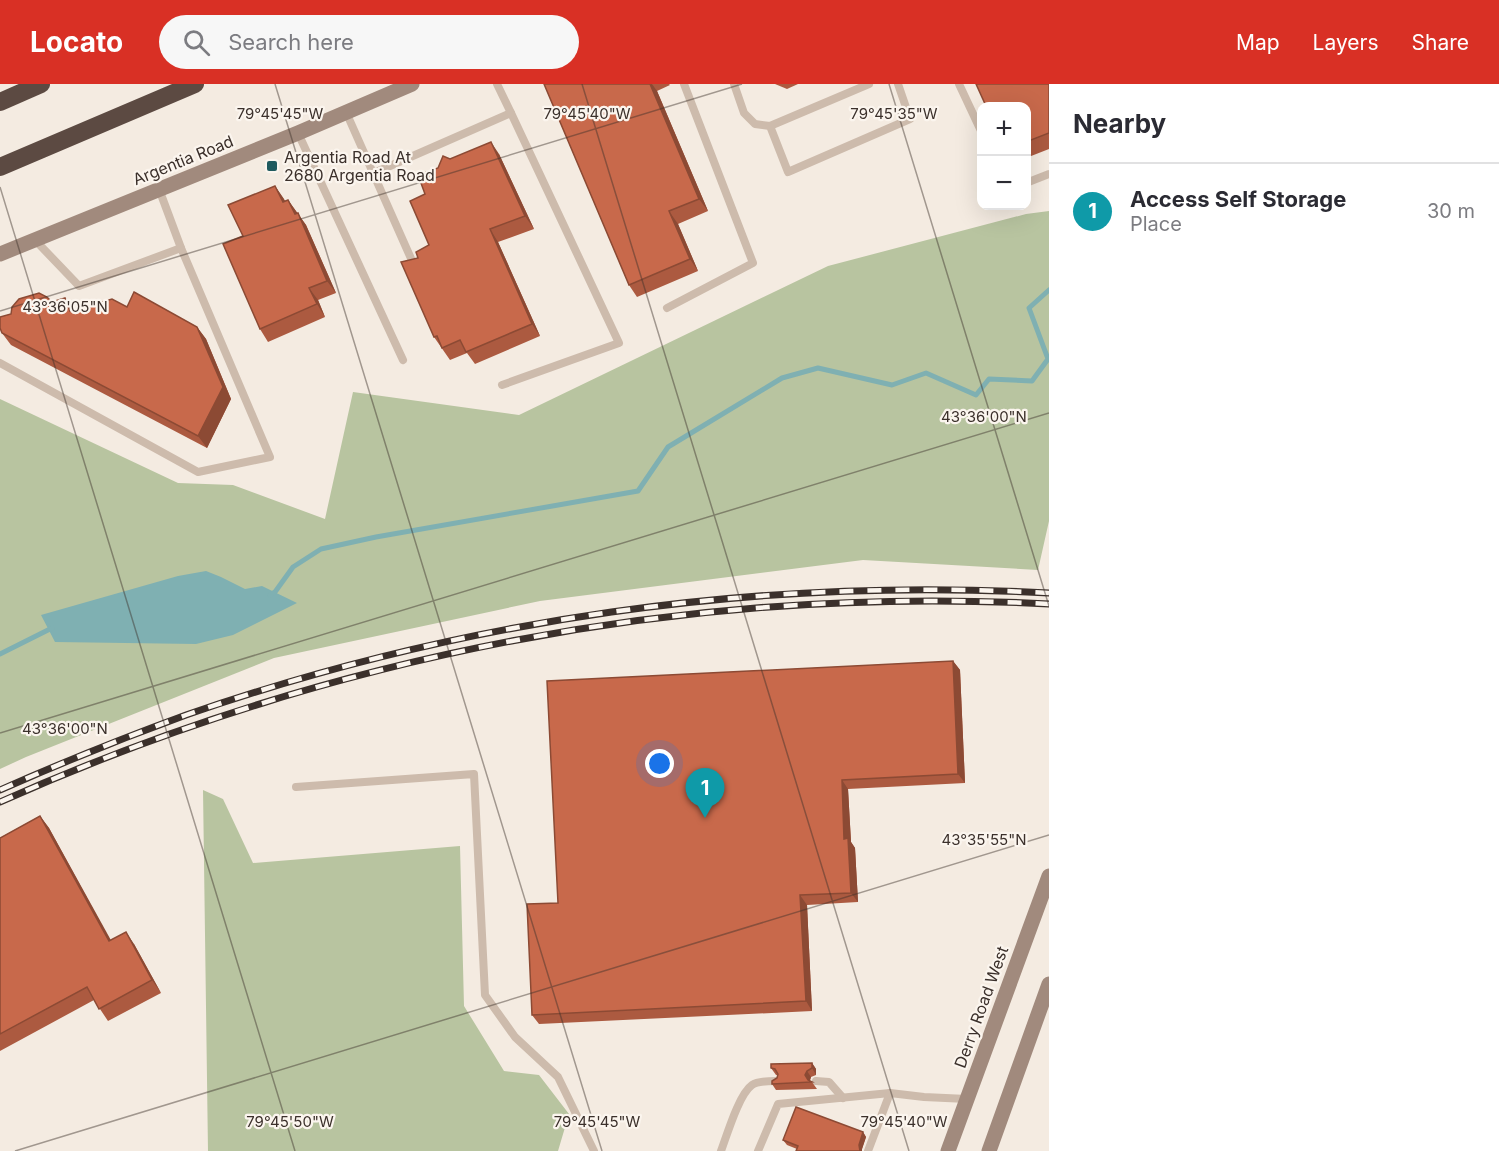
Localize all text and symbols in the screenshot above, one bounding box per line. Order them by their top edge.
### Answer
search box [159,15,579,69]
text: Locato [30,25,123,59]
icon: search [180,26,213,59]
text: Search here [228,29,354,55]
text: Map [1236,30,1280,55]
text: Layers [1313,30,1379,55]
text: Share [1412,30,1469,55]
map controls [977,102,1031,210]
button: + [977,102,1031,156]
text: 79°45'45"W [237,104,324,123]
text: 79°45'40"W [543,104,631,123]
text: 79°45'35"W [850,104,938,123]
text: Nearby [1073,108,1166,139]
street label: Argentia Road [130,131,236,189]
place label: Argentia Road At 2680 Argentia Road [284,147,435,185]
button: − [977,156,1031,210]
marker: Argentia Road At 2680 Argentia Road [265,159,279,173]
text: Access Self Storage [1130,186,1346,212]
text: 1 [1088,199,1097,223]
text: 30 m [1427,199,1475,223]
text: Place [1130,212,1182,236]
text: 43°36'05"N [22,297,108,316]
text: 43°36'00"N [941,407,1027,426]
text: 43°36'00"N [22,719,108,738]
your location [645,749,674,778]
pin: 1 [686,768,724,818]
text: 43°35'55"N [942,830,1026,849]
street label: Derry Road West [950,943,1012,1071]
text: 79°45'50"W [246,1112,334,1131]
text: 79°45'45"W [554,1112,641,1131]
text: 79°45'40"W [860,1112,948,1131]

